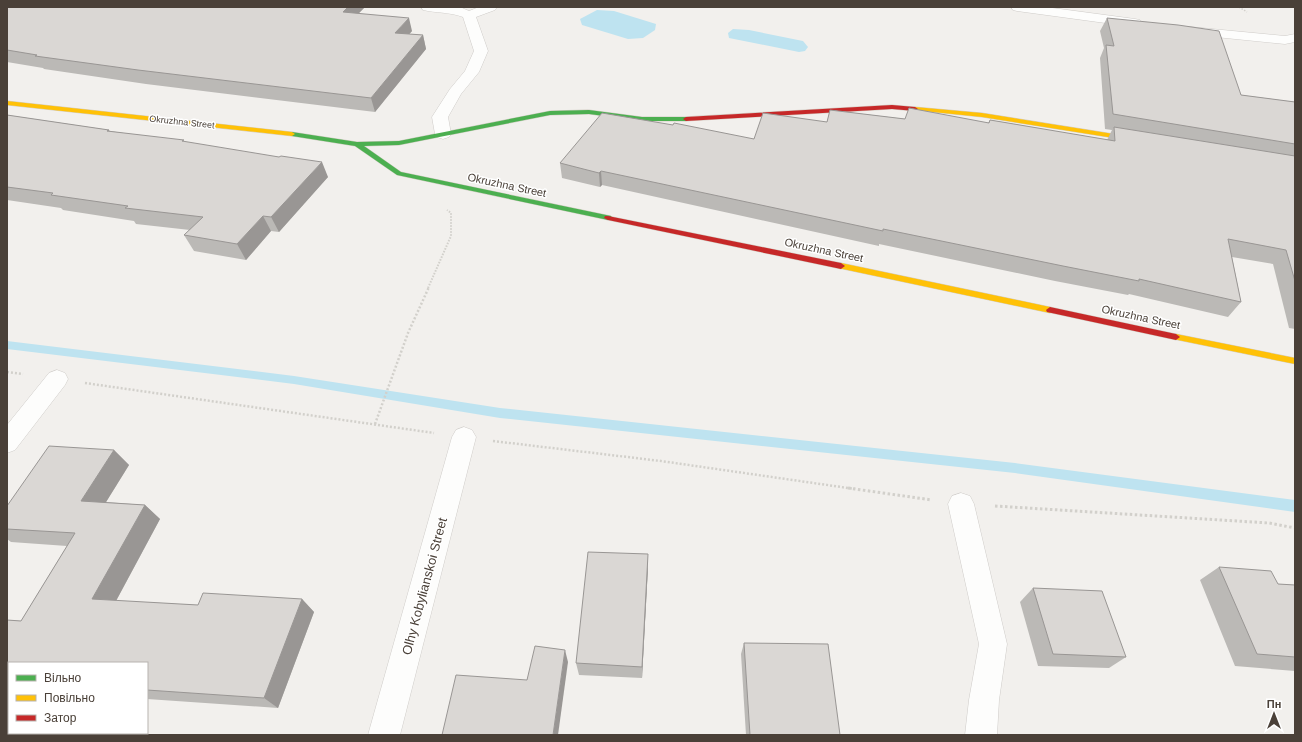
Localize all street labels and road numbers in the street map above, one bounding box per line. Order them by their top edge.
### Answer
street label: Okruzhna Street [149,114,216,130]
street label: Okruzhna Street [467,171,547,199]
street label: Okruzhna Street [784,236,864,264]
street label: Okruzhna Street [1101,303,1181,331]
street label: Olhy Kobylianskoi Street [399,515,450,656]

